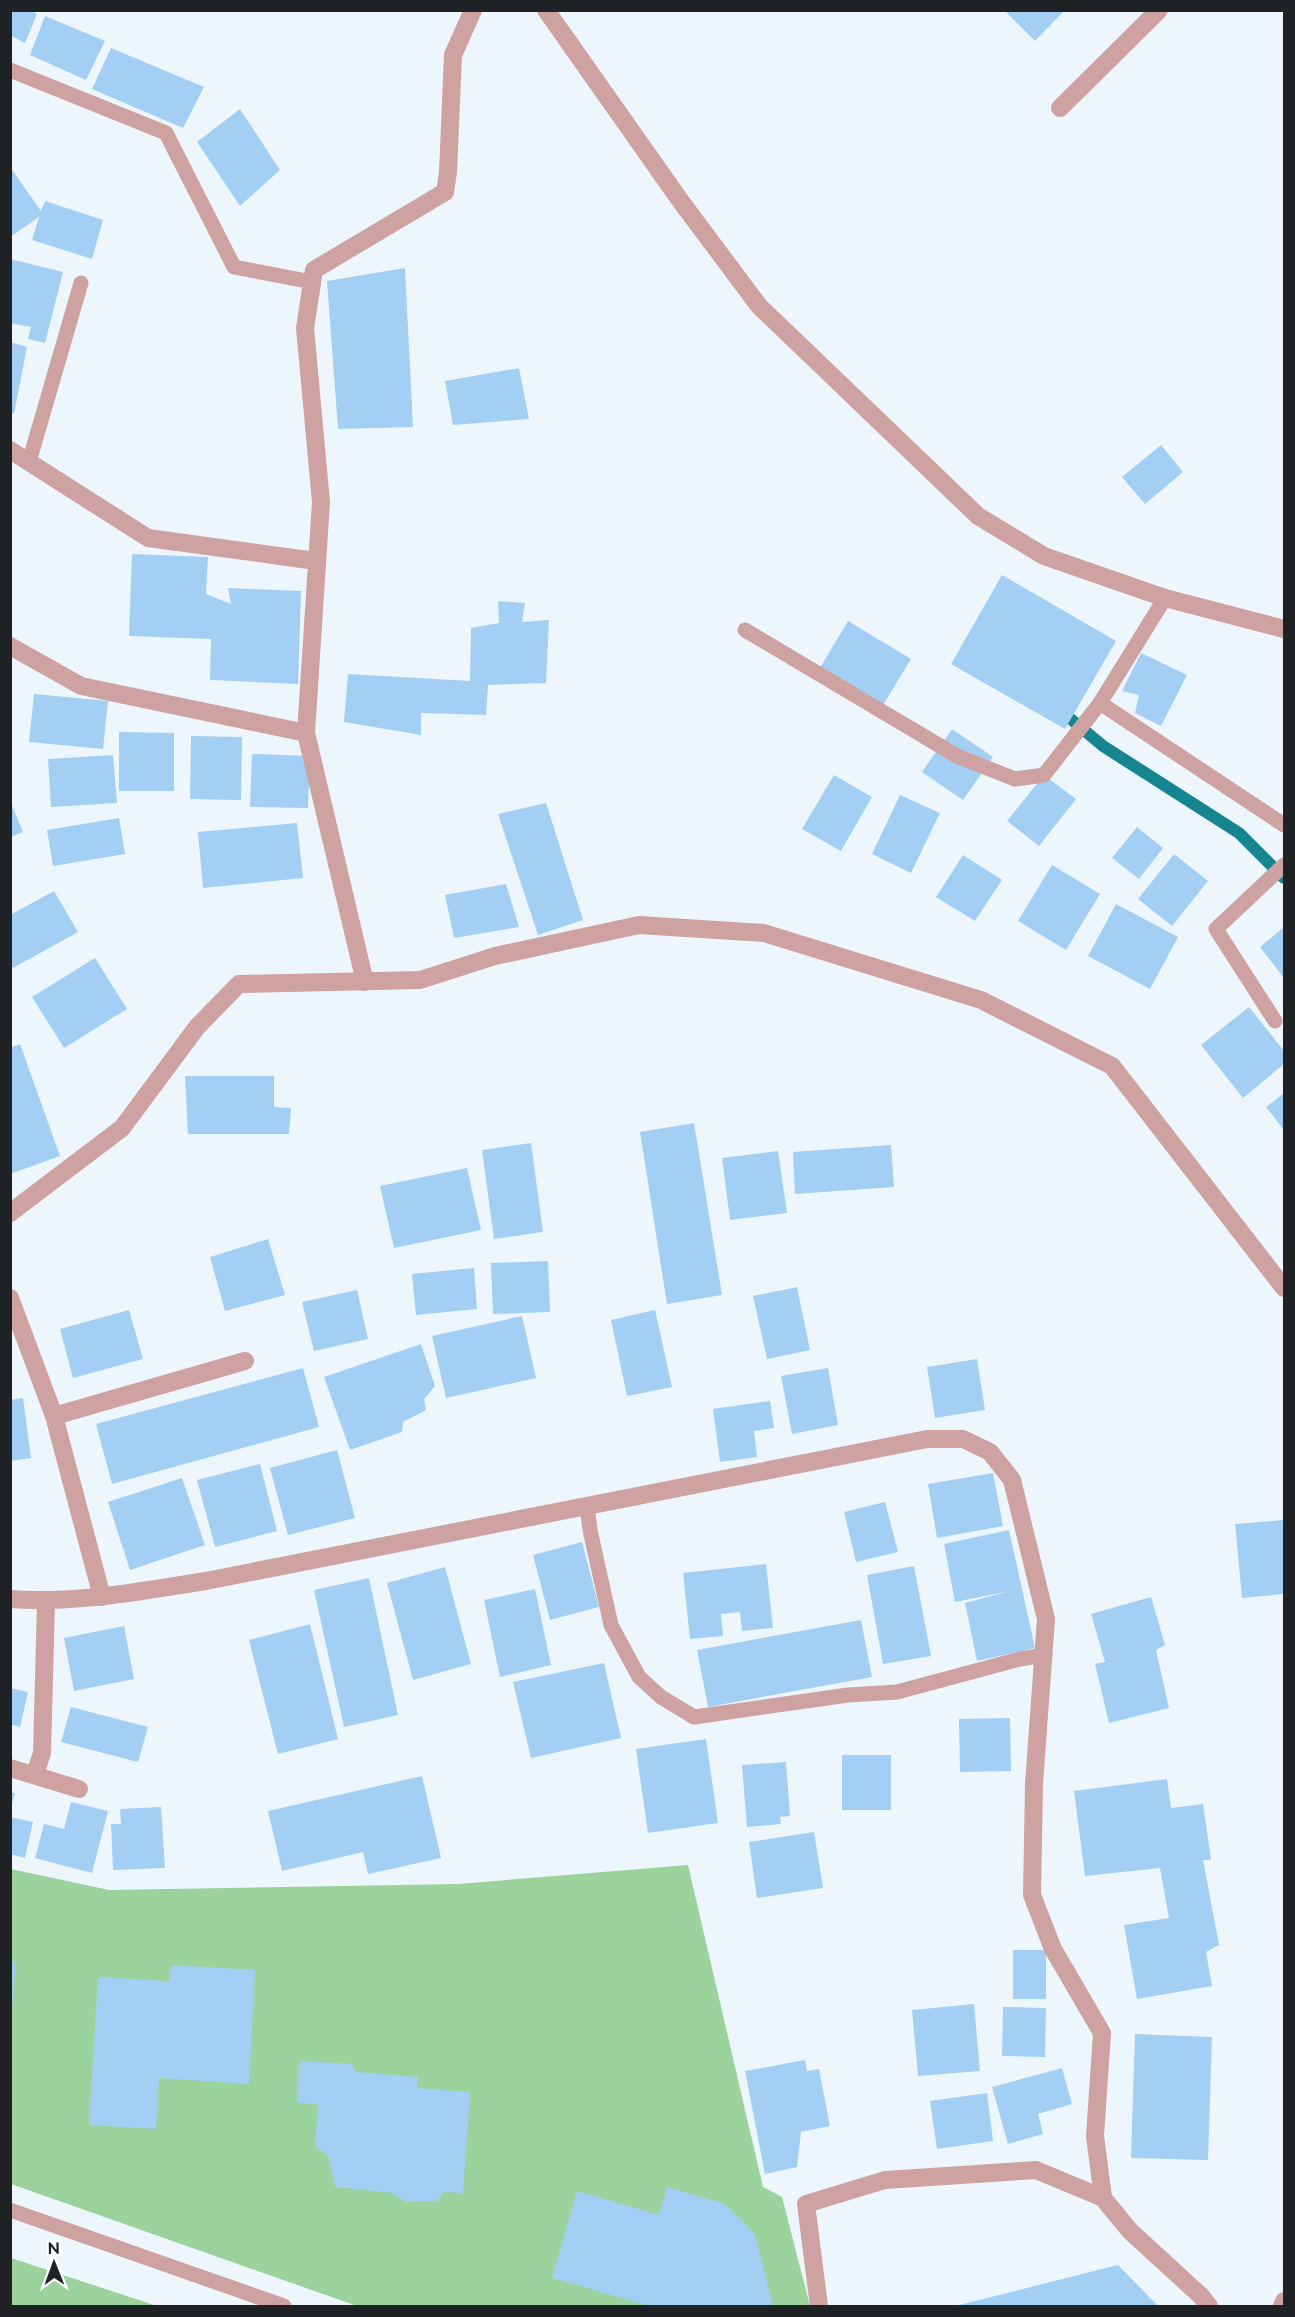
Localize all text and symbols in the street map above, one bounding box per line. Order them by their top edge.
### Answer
north arrow [24,2233,84,2293]
text: N [47,2239,60,2258]

